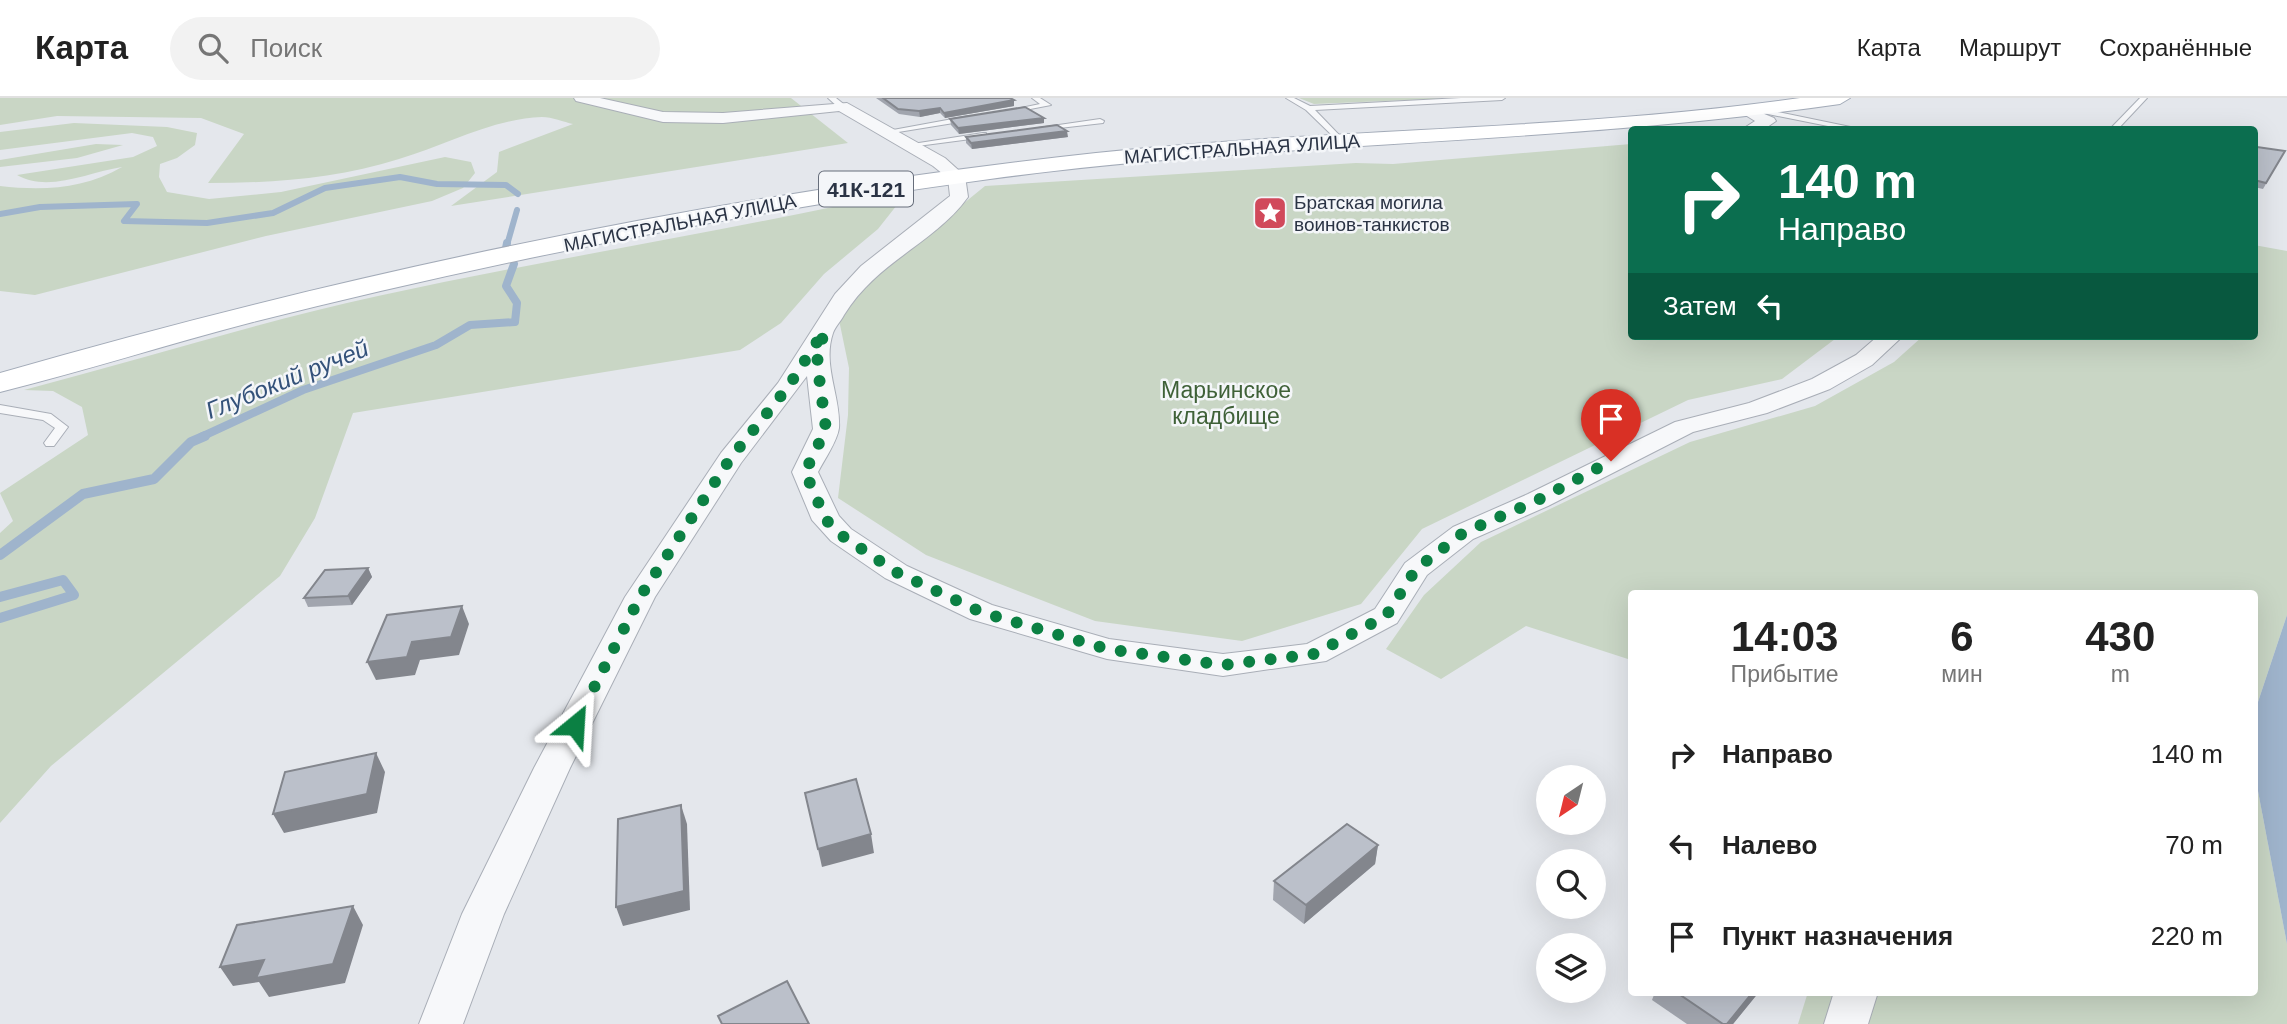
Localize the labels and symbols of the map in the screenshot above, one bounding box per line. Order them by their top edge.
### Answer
street label: МАГИСТРАЛЬНАЯ УЛИЦА [1123,130,1361,168]
road number: 41К-121 [819,172,913,206]
street label: МАГИСТРАЛЬНАЯ УЛИЦА [562,190,798,256]
place label: Братская могила воинов-танкистов [1294,192,1450,235]
place icon: Братская могила воинов-танкистов [1251,194,1289,232]
water label: Глубокий ручей [202,334,372,424]
park label: Марьинское кладбище [1161,377,1291,429]
pin [1581,389,1641,461]
position arrow [538,688,612,762]
north arrow [1536,765,1606,835]

